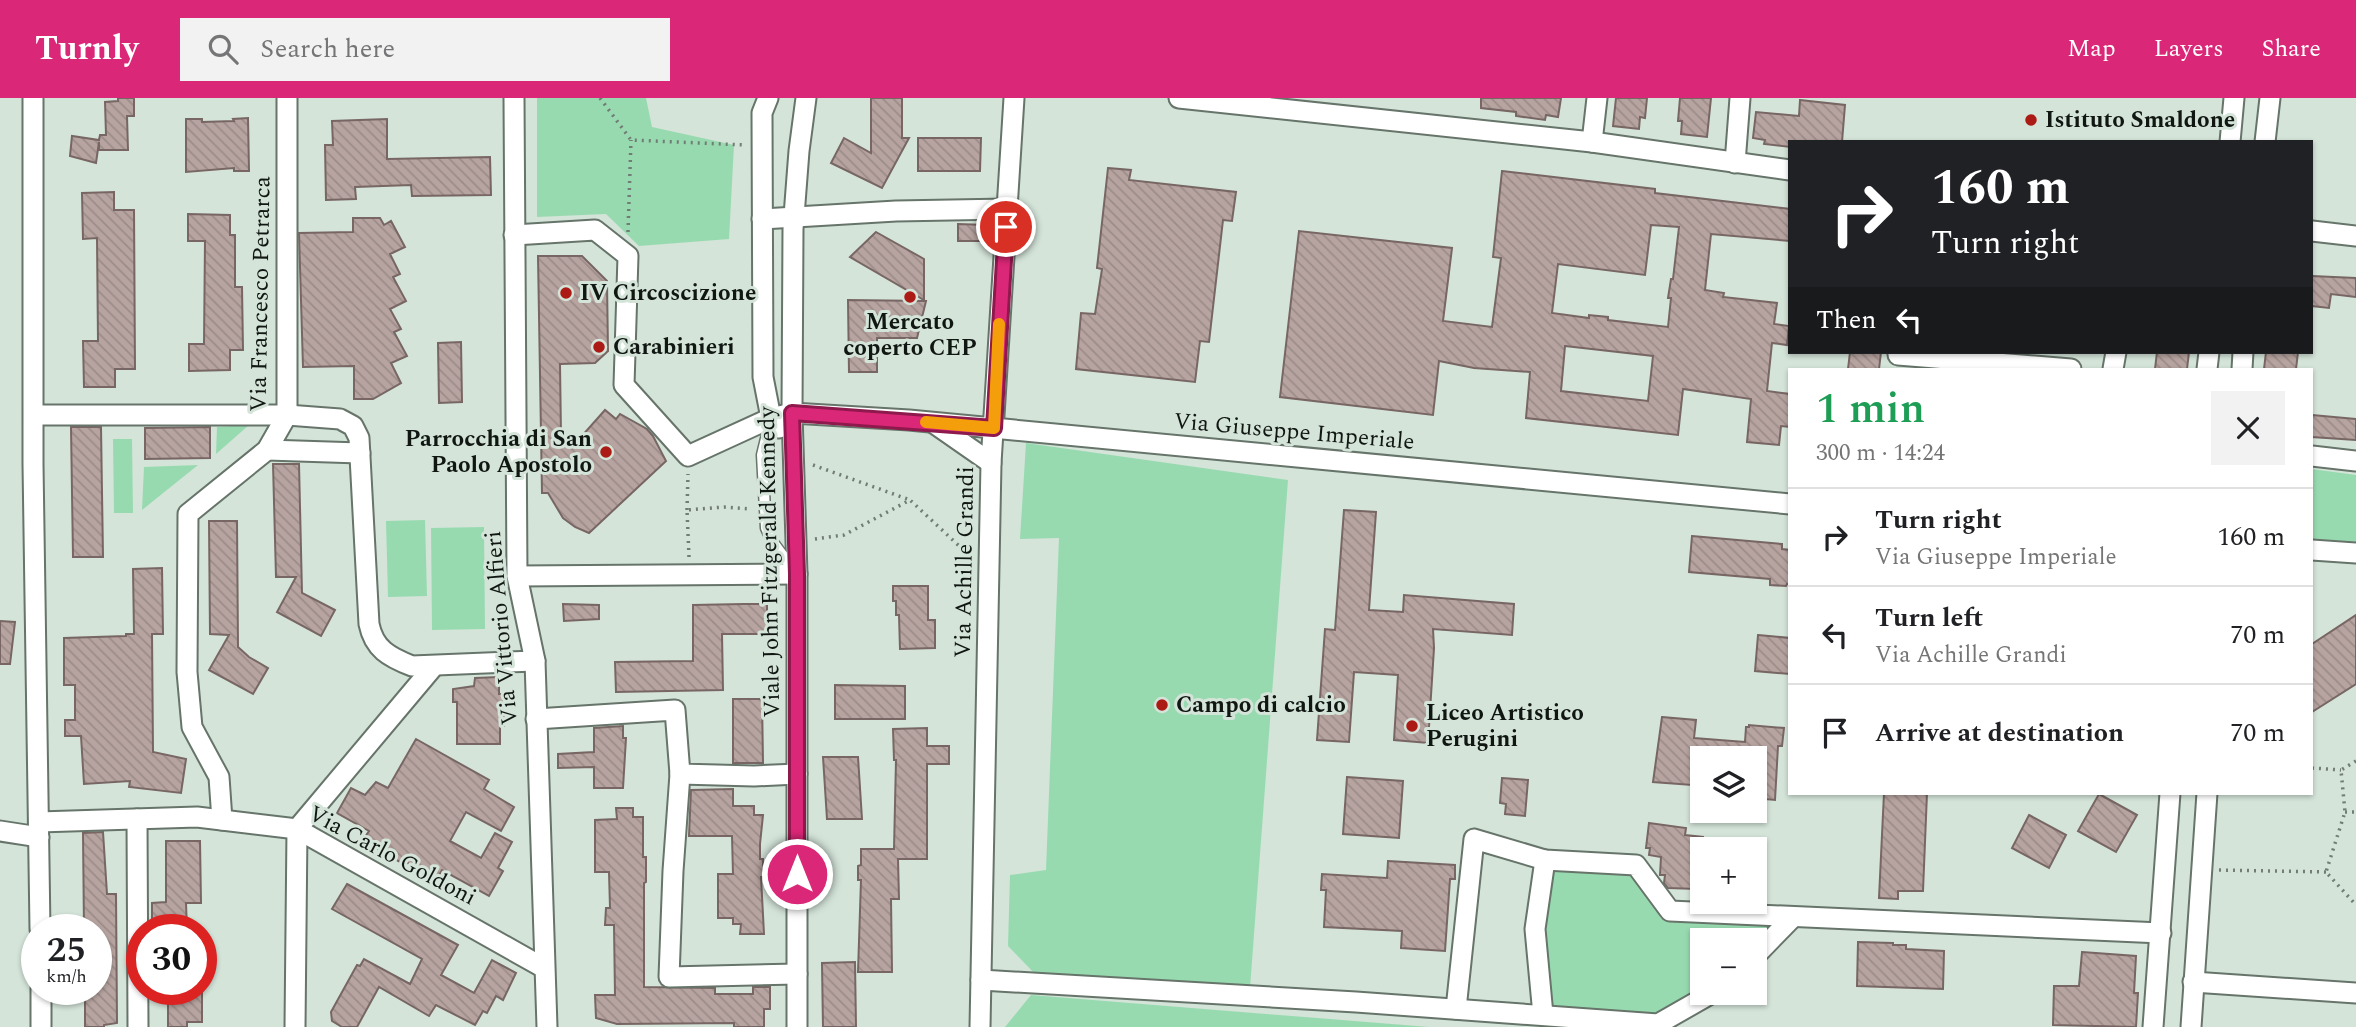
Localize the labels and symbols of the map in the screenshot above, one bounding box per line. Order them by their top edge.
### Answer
place label: Istituto Smaldone [2045,103,2235,138]
marker: Istituto Smaldone [2023,112,2039,128]
street label: Via Francesco Petrarca [241,176,281,412]
pin [976,197,1036,257]
place label: IV Circoscizione [580,276,756,311]
marker: IV Circoscizione [558,285,574,301]
marker: Mercato coperto CEP [902,289,918,305]
place label: Mercato coperto CEP [843,305,977,366]
place label: Carabinieri [613,330,735,365]
marker: Carabinieri [591,339,607,355]
street label: Via Giuseppe Imperiale [1172,404,1416,460]
street label: Viale John Fitzgerald Kennedy [750,405,790,718]
place label: Parrocchia di San Paolo Apostolo [405,422,592,483]
marker: Parrocchia di San Paolo Apostolo [598,444,614,460]
street label: Via Achille Grandi [946,466,984,658]
street label: Via Vittorio Alfieri [476,529,528,727]
place label: Campo di calcio [1176,688,1346,723]
place label: Liceo Artistico Perugini [1426,696,1584,757]
marker: Campo di calcio [1154,697,1170,713]
marker: Liceo Artistico Perugini [1404,718,1420,734]
street label: Via Carlo Goldoni [302,797,482,915]
position arrow [760,837,834,911]
speed limit sign: 30 [126,914,217,1005]

